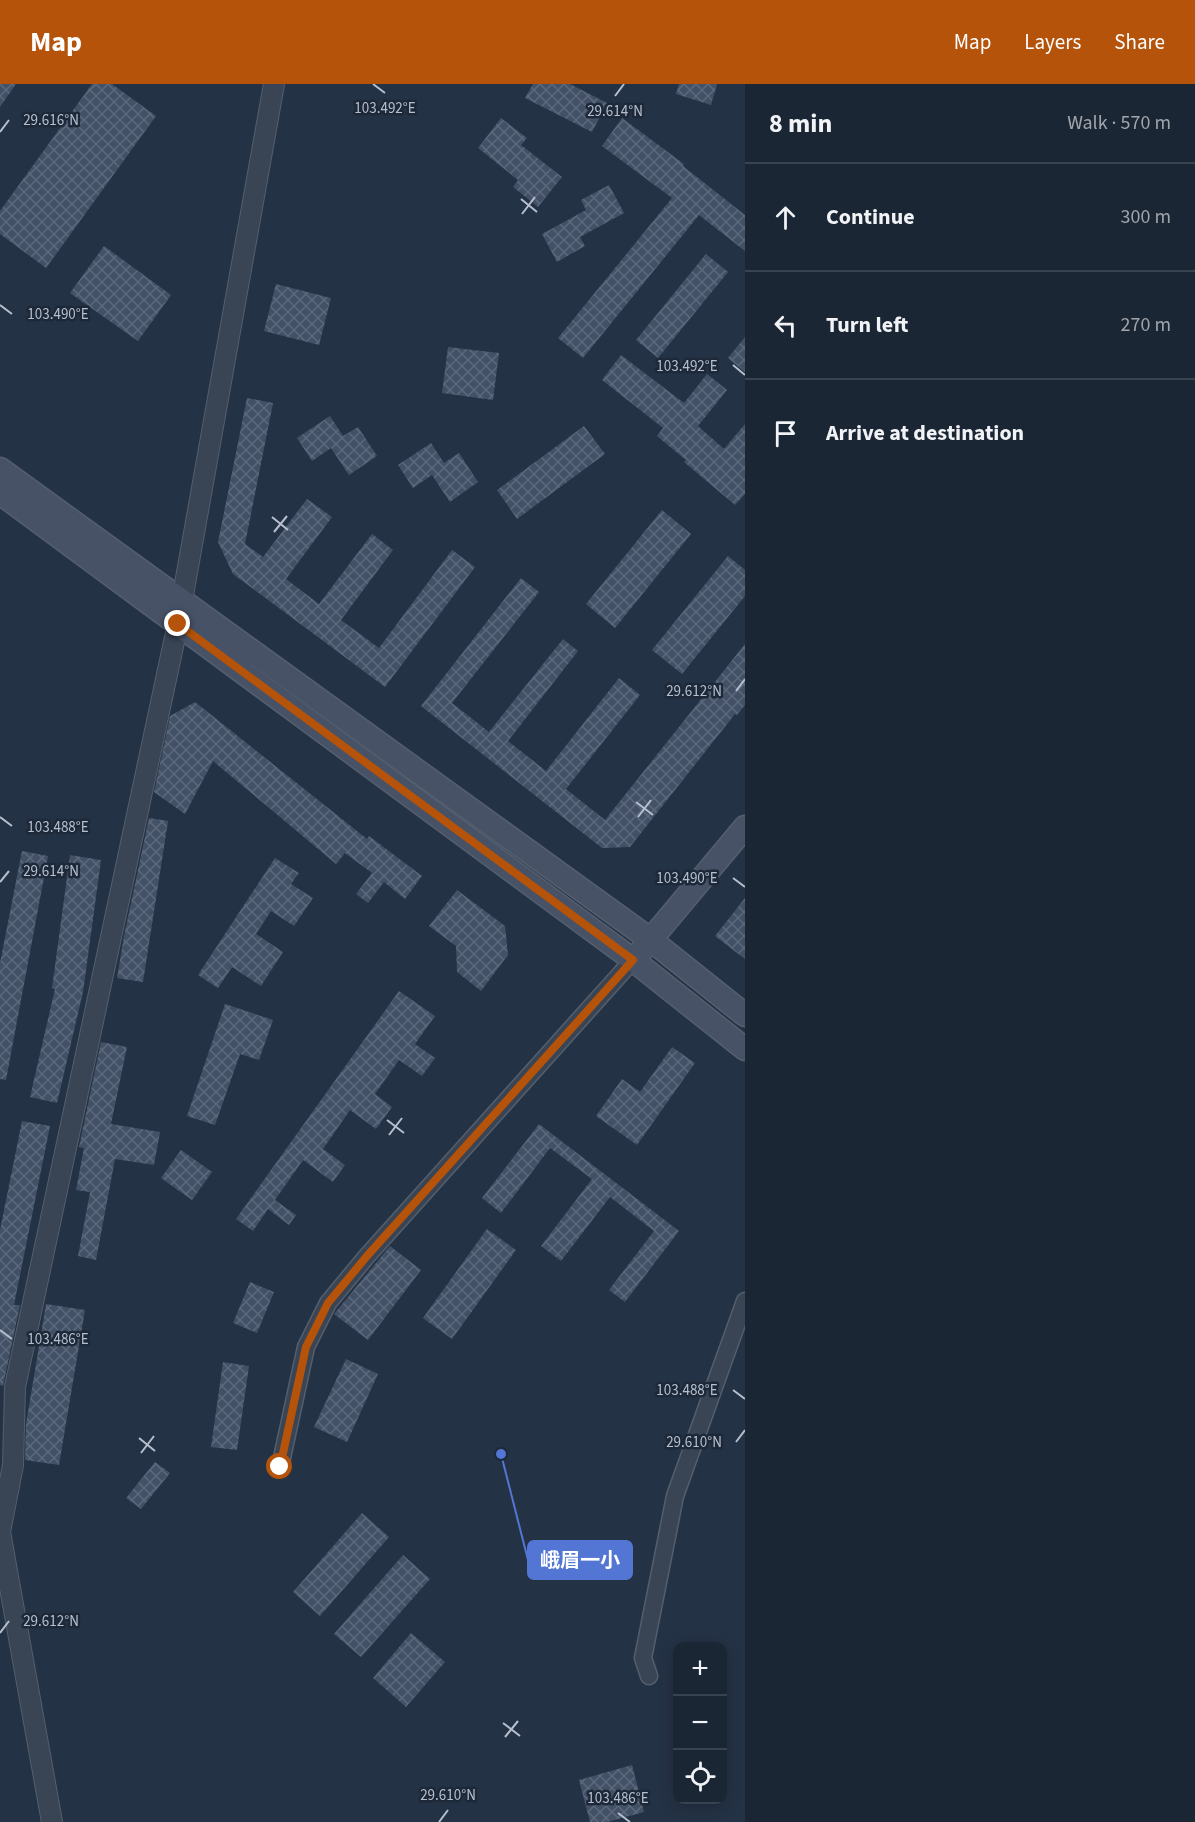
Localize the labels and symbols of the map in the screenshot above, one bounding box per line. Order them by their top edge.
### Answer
text: 103.492°E [354,98,416,119]
text: 29.614°N [587,101,643,122]
text: 29.616°N [23,110,79,131]
text: 103.490°E [27,304,89,325]
text: 103.492°E [656,356,718,377]
route end [164,610,190,636]
text: 29.612°N [666,681,722,702]
text: 103.488°E [27,817,89,838]
text: 29.614°N [23,861,79,882]
text: 103.490°E [656,868,718,889]
text: 103.486°E [27,1329,89,1350]
text: 103.488°E [656,1380,718,1401]
text: 29.610°N [666,1432,722,1453]
route start [266,1453,292,1479]
callout: 峨眉一小 [528,1541,632,1579]
text: 峨眉一小 [540,1547,620,1575]
text: 29.612°N [23,1611,79,1632]
text: 29.610°N [420,1785,476,1806]
text: 103.486°E [587,1788,649,1809]

